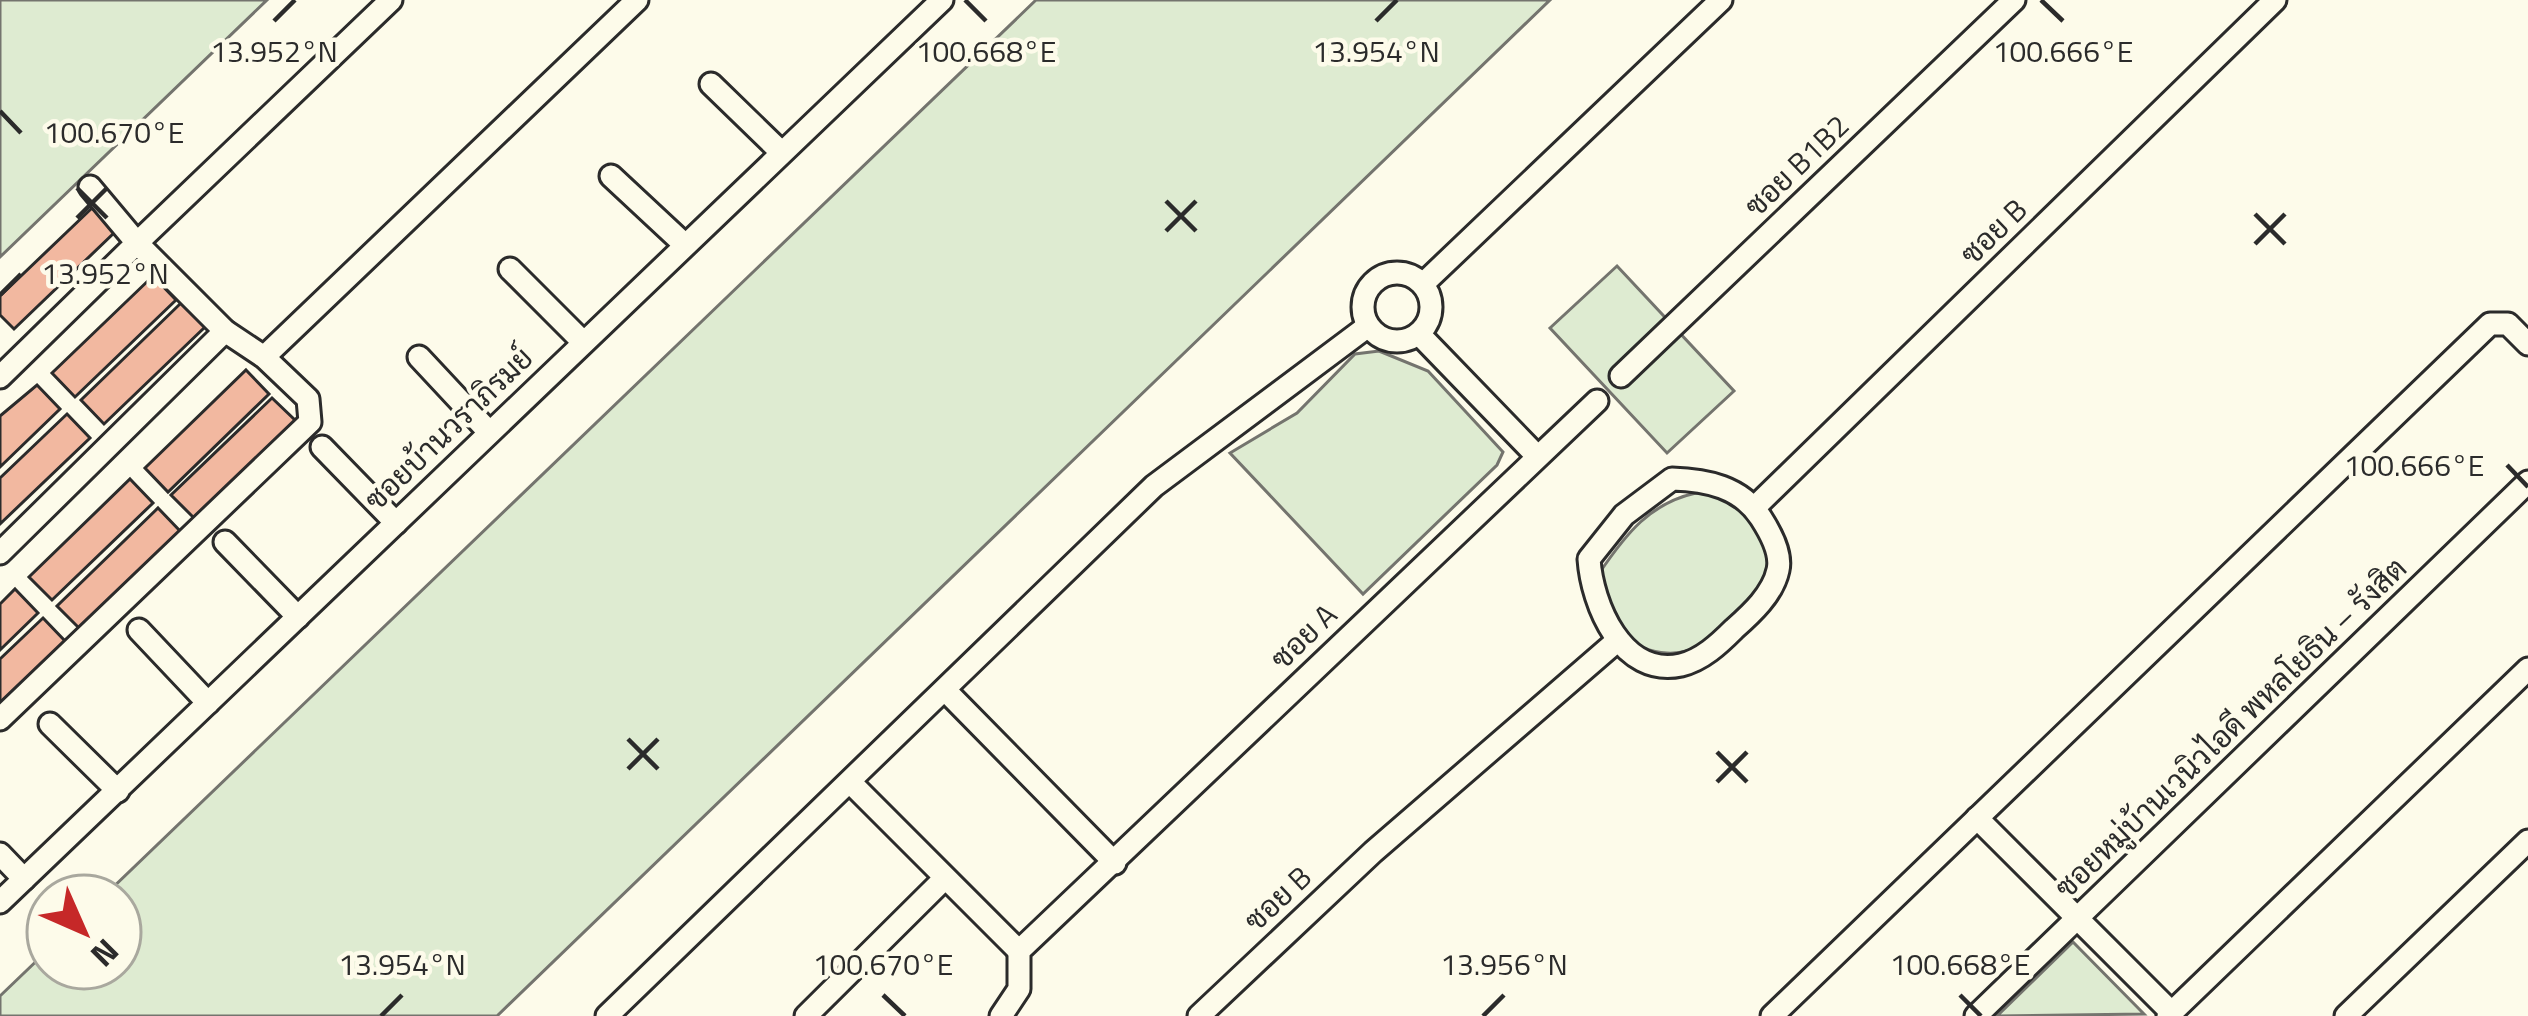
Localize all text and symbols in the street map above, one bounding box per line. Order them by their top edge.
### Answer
text: 13.952°N [210,28,338,74]
text: 100.668°E [916,28,1056,74]
text: 13.954°N [1312,28,1440,74]
text: 100.666°E [1993,28,2133,74]
street label: ซอย B1B2 [1733,103,1859,227]
text: 100.670°E [44,109,184,155]
street label: ซอย B [1949,188,2037,275]
text: 13.952°N [41,250,169,296]
street label: ซอยบ้านวราภิรมย์ [353,336,543,521]
text: 100.666°E [2344,442,2484,488]
street label: ซอยหมู่บ้านเวนิวไอดี พหลโยธิน – รังสิต [2044,546,2417,909]
street label: ซอย A [1259,593,1347,680]
street label: ซอย B [1233,855,1322,942]
north arrow [24,872,144,992]
text: N [79,927,131,979]
text: 13.954°N [338,941,466,987]
text: 100.670°E [813,941,953,987]
text: 13.956°N [1440,941,1568,987]
text: 100.668°E [1890,941,2030,987]

